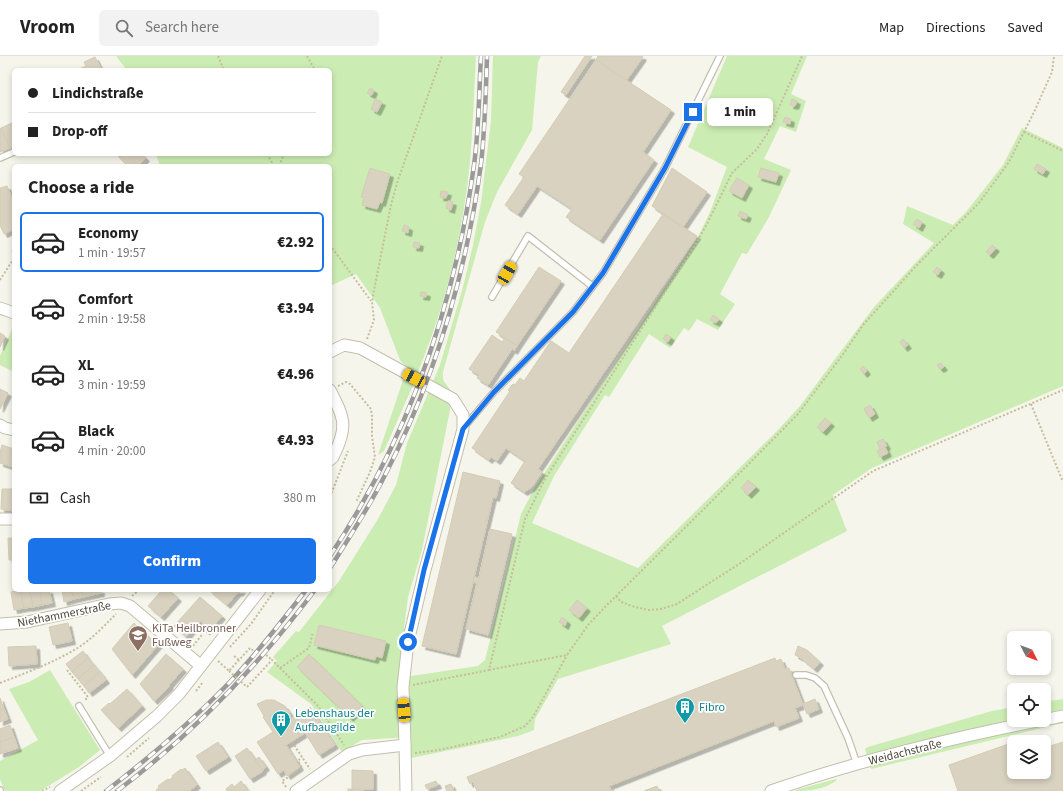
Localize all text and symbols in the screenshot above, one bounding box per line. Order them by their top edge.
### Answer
search box [99,10,379,46]
text: Vroom [20,14,75,41]
icon: search [113,17,135,39]
text: Search here [145,17,219,38]
text: Map [879,18,904,38]
text: Directions [926,18,985,38]
text: Saved [1007,18,1043,38]
text: Lindichstraße [52,83,144,104]
callout: 1 min [707,98,773,126]
route end [684,103,702,121]
text: 1 min [724,103,756,121]
text: Drop-off [52,121,107,142]
text: Choose a ride [28,175,134,200]
text: Economy [78,223,139,244]
icon: car [30,224,66,260]
text: €2.92 [277,232,314,253]
text: 1 min · 19:57 [78,244,146,262]
car [496,260,518,286]
text: Comfort [78,289,133,310]
icon: car [30,290,66,326]
text: €3.94 [277,298,314,319]
text: 2 min · 19:58 [78,310,146,328]
text: XL [78,355,94,376]
icon: car [30,356,66,392]
text: €4.96 [277,364,314,385]
car [401,367,427,389]
text: 3 min · 19:59 [78,376,146,394]
text: Black [78,421,115,442]
icon: car [30,422,66,458]
text: €4.93 [277,430,314,451]
text: 4 min · 20:00 [78,442,146,460]
icon: cash [28,487,50,509]
text: Cash [60,488,91,509]
text: 380 m [283,489,316,507]
button: Confirm [28,538,316,584]
street label: Niethammerstraße [16,597,112,632]
place label: KiTa Heilbronner Fußweg [152,620,237,651]
school or university icon: KiTa Heilbronner Fußweg [127,624,149,652]
north arrow [1007,631,1051,675]
map controls [1007,631,1051,779]
route start [399,633,417,651]
button: locate [1007,683,1051,727]
building icon: Fibro [674,696,696,724]
car [397,698,411,722]
place label: Fibro [699,699,725,716]
place label: Lebenshaus der Aufbaugilde [295,705,375,736]
building icon: Lebenshaus der Aufbaugilde [270,709,292,737]
street label: Weidachstraße [867,735,943,770]
button: layers [1007,735,1051,779]

